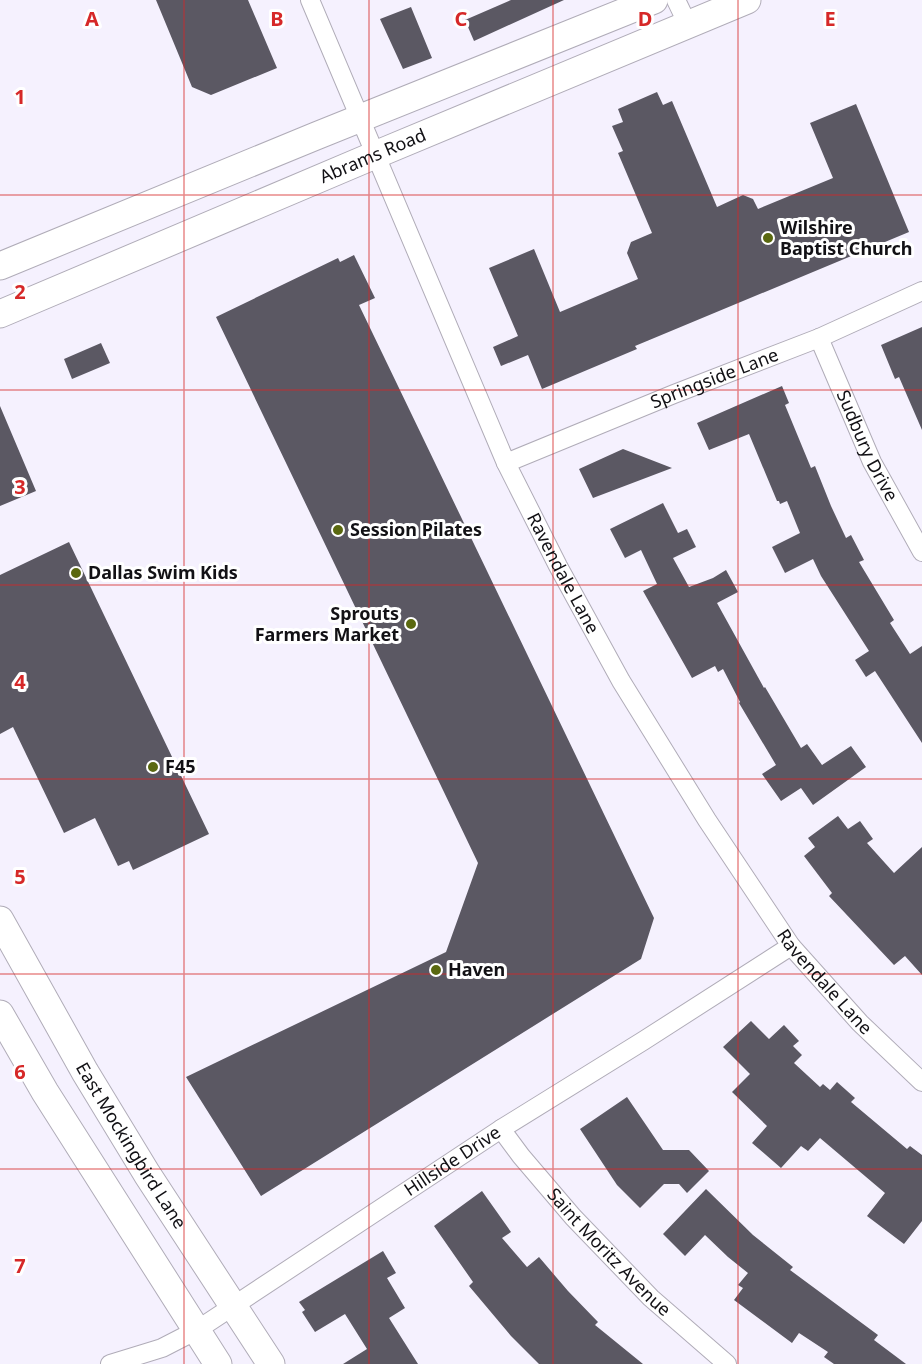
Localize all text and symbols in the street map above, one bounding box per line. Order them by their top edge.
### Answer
text: A [85,5,99,32]
text: B [270,5,284,32]
text: C [455,5,468,32]
text: D [638,5,652,32]
text: E [824,5,836,32]
text: 1 [14,83,26,110]
street label: Abrams Road [316,122,429,188]
place label: Wilshire Baptist Church [780,215,912,260]
marker: Wilshire Baptist Church [761,231,775,245]
text: 2 [14,278,26,305]
street label: Springside Lane [647,342,782,413]
street label: Sudbury Drive [832,386,904,505]
text: 3 [14,473,26,500]
street label: Ravendale Lane [522,509,606,637]
place label: Session Pilates [350,517,482,541]
marker: Session Pilates [331,523,345,537]
place label: Dallas Swim Kids [88,560,238,584]
marker: Dallas Swim Kids [69,566,83,580]
place label: Sprouts Farmers Market [255,601,399,646]
marker: Sprouts Farmers Market [404,617,418,631]
text: 4 [14,668,26,695]
place label: F45 [165,754,195,778]
marker: F45 [146,760,160,774]
text: 5 [14,863,26,890]
street label: Ravendale Lane [772,924,878,1039]
place label: Haven [448,957,505,981]
marker: Haven [429,963,443,977]
text: 6 [14,1058,26,1085]
street label: East Mockingbird Lane [71,1058,192,1233]
street label: Hillside Drive [399,1120,505,1201]
street label: Saint Moritz Avenue [542,1182,676,1321]
text: 7 [14,1252,26,1279]

